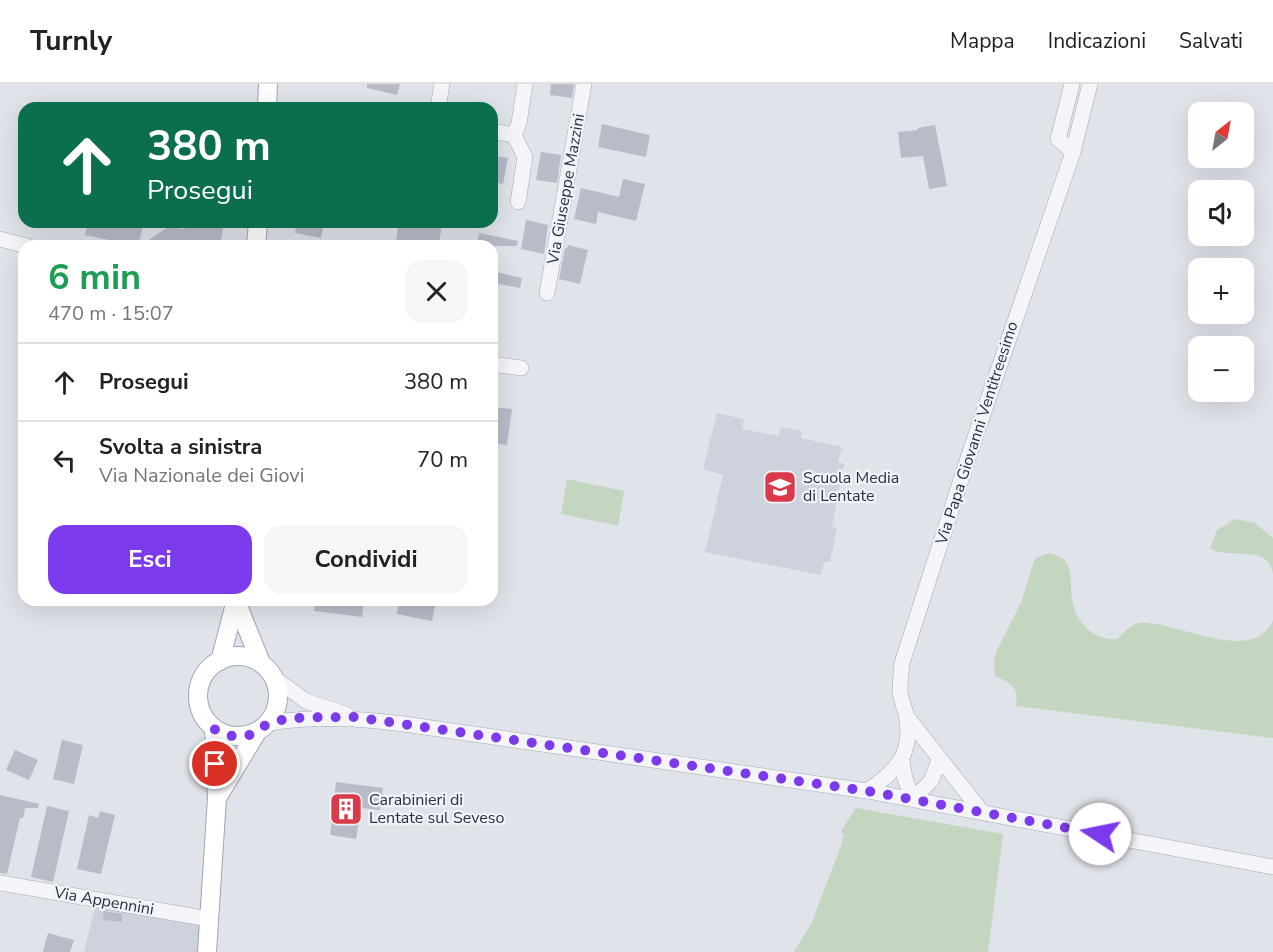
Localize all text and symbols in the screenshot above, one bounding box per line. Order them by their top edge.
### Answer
text: Turnly [30,22,112,60]
text: Mappa [950,27,1015,55]
text: Indicazioni [1048,27,1146,55]
text: Salvati [1179,27,1243,55]
north arrow [1188,102,1254,168]
map controls [1188,102,1254,402]
street label: Via Giuseppe Mazzini [542,112,590,267]
text: 380 m [147,118,271,175]
icon: ahead [48,126,126,204]
text: Prosegui [147,172,253,209]
button: sound [1188,180,1254,246]
text: 6 min [48,253,141,302]
button: + [1188,258,1254,324]
button: close [405,260,468,323]
text: 470 m · 15:07 [48,300,174,327]
street label: Via Papa Giovanni Ventitreesimo [930,319,1024,548]
button: − [1188,336,1254,402]
icon: ahead [48,366,81,399]
text: Prosegui [99,367,189,397]
text: 380 m [404,367,468,397]
text: Svolta a sinistra [99,432,262,462]
icon: left [48,444,81,477]
text: 70 m [417,445,468,475]
text: Via Nazionale dei Giovi [99,462,304,489]
place label: Scuola Media di Lentate [803,467,899,507]
school or university icon: Scuola Media di Lentate [762,469,798,505]
button: Esci [48,525,252,594]
button: Condividi [264,525,468,594]
pin [189,738,240,789]
icon: arrive [198,747,231,780]
place label: Carabinieri di Lentate sul Seveso [369,789,505,829]
building icon: Carabinieri di Lentate sul Seveso [328,791,364,827]
position arrow [1068,802,1132,866]
street label: Via Appennini [51,881,156,921]

